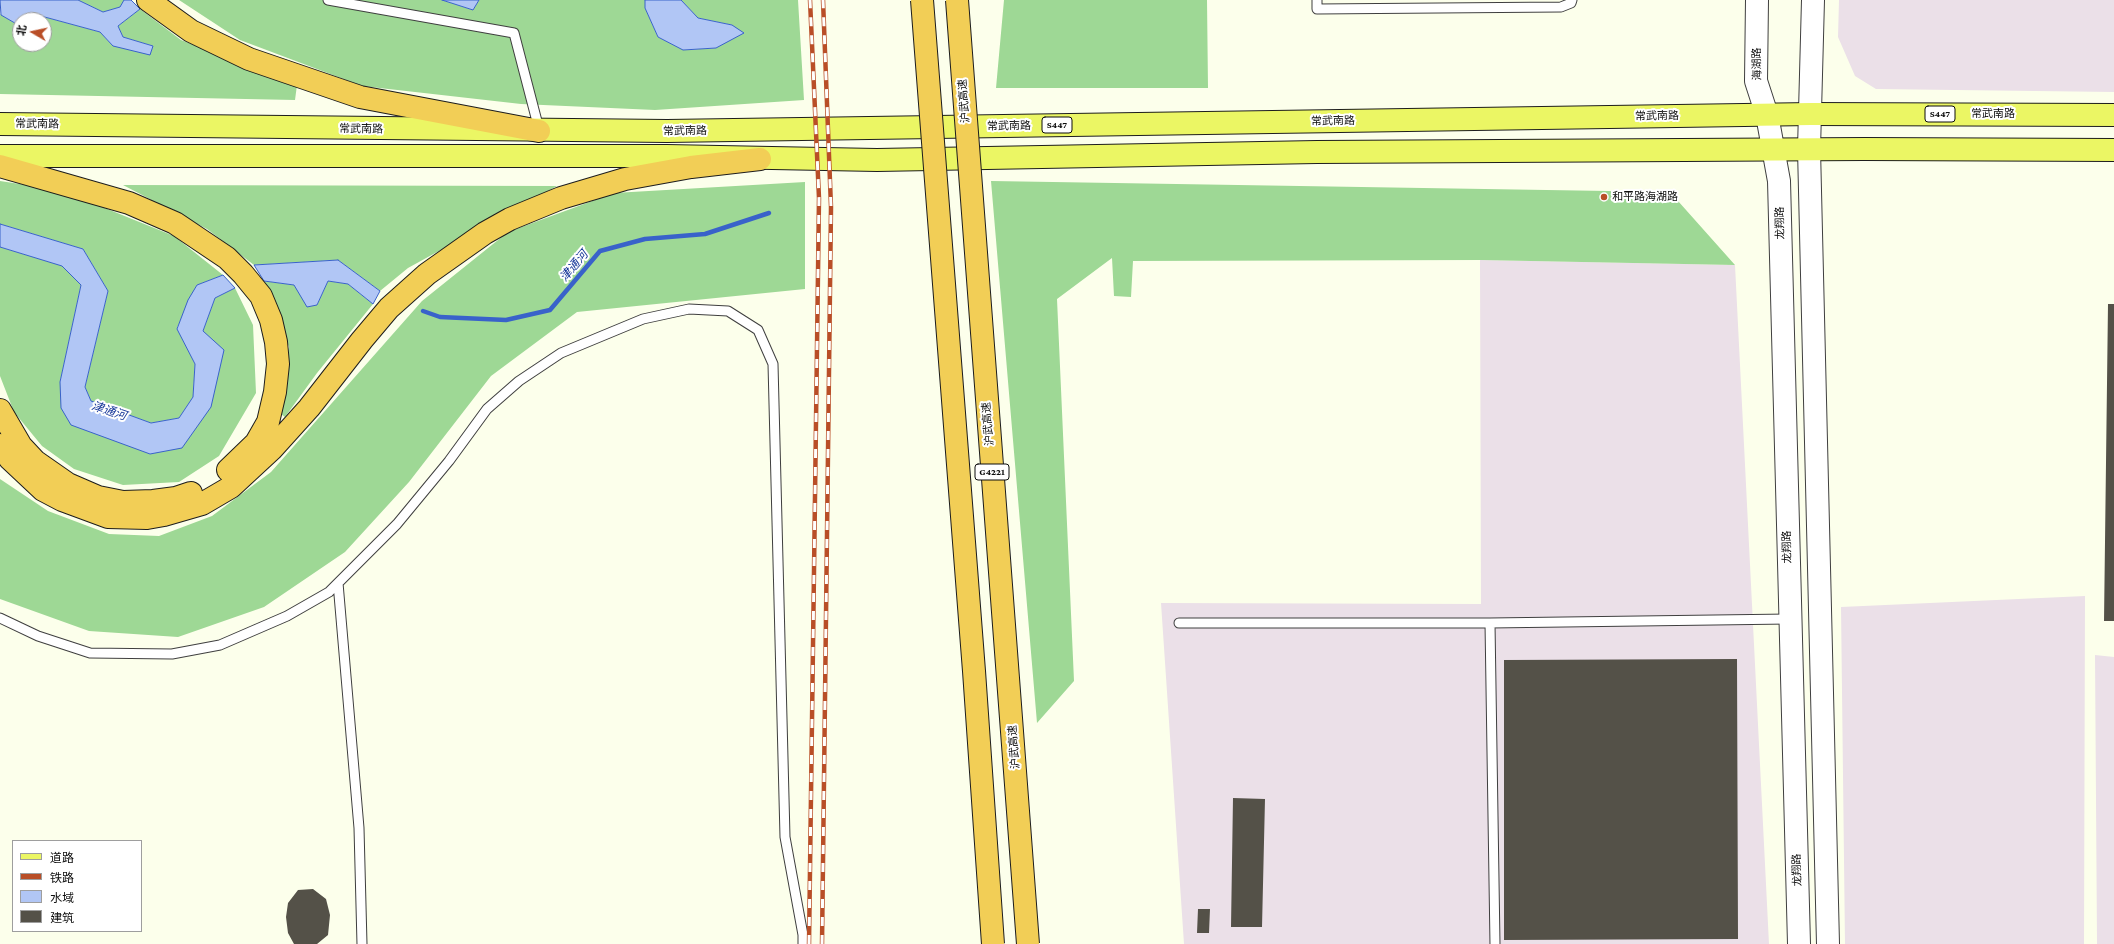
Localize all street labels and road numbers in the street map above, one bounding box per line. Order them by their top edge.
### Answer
street label: 海湖路 [1750,47,1764,81]
street label: 沪武高速 [956,79,972,123]
road number: S447 [1925,106,1955,122]
street label: 常武南路 [1971,107,2015,121]
street label: 常武南路 [1635,109,1679,123]
street label: 常武南路 [1311,114,1355,128]
street label: 常武南路 [15,117,59,131]
road number: S447 [1042,117,1072,133]
street label: 常武南路 [987,119,1031,133]
street label: 常武南路 [339,122,383,136]
street label: 常武南路 [663,124,707,138]
street label: 龙翔路 [1773,206,1787,240]
street label: 沪武高速 [980,402,996,446]
road number: G4221 [975,464,1009,480]
street label: 龙翔路 [1780,530,1794,564]
street label: 沪武高速 [1006,725,1022,769]
street label: 龙翔路 [1790,853,1804,887]

